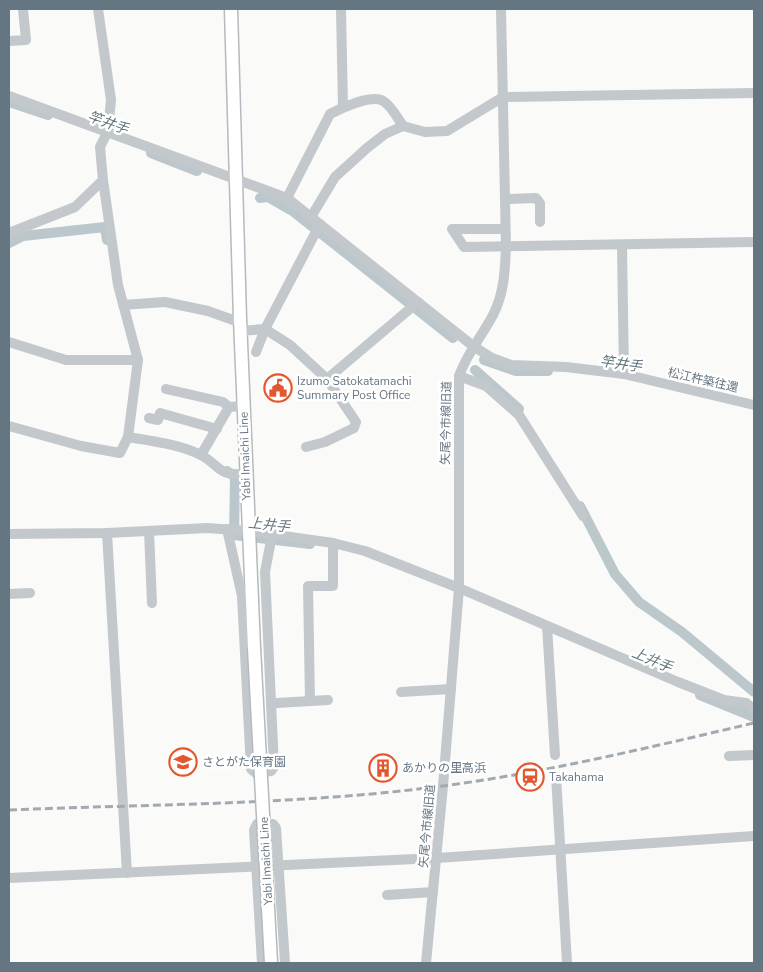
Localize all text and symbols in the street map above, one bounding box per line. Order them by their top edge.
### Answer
water label: 竿井手 [85,107,132,139]
water label: 竿井手 [599,352,644,376]
street label: 松江杵築往還 [666,364,740,396]
public building icon: Izumo Satokatamachi Summary Post Office [263,373,293,403]
place label: Izumo Satokatamachi Summary Post Office [297,373,412,403]
street label: 矢尾今市線旧道 [437,381,455,465]
street label: Yabi Imaichi Line [235,411,255,502]
water label: 上井手 [247,513,292,537]
water label: 上井手 [629,643,676,677]
school or university icon: さとがた保育園 [168,747,198,777]
building icon: あかりの里高浜 [368,753,398,783]
place label: さとがた保育園 [202,754,286,770]
place label: あかりの里高浜 [402,760,486,776]
station icon: Takahama [515,762,545,792]
place label: Takahama [549,769,604,785]
street label: 矢尾今市線旧道 [415,783,439,869]
street label: Yabi Imaichi Line [256,816,276,907]

